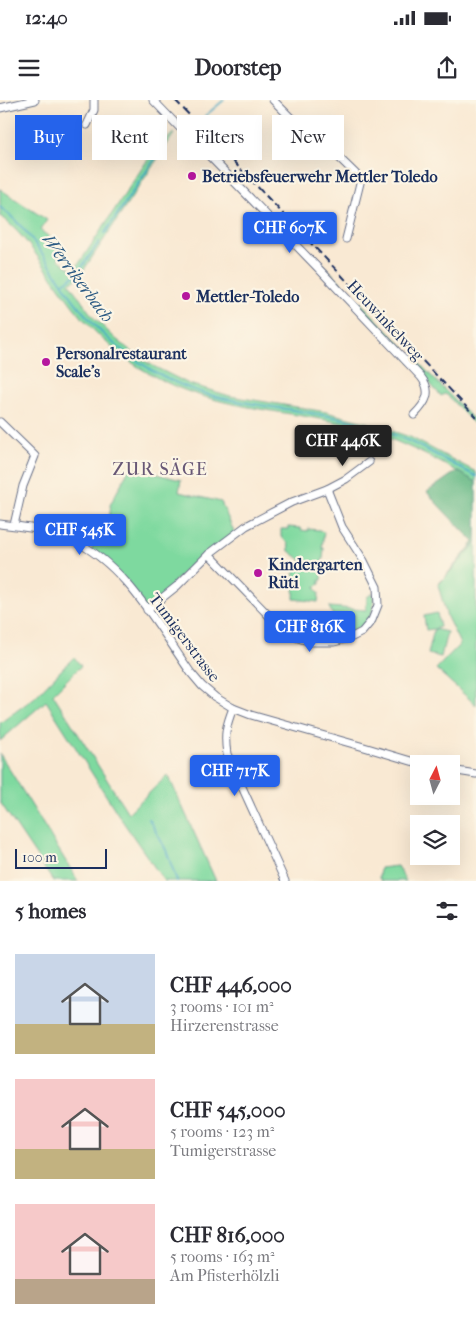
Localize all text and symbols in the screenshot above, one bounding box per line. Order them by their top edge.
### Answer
text: 12:40 [25,7,68,29]
icon: menu [15,54,43,82]
icon: share [433,54,461,82]
text: Doorstep [194,55,282,81]
chip: Buy [15,115,82,160]
chip: Rent [92,115,167,160]
chip: Filters [177,115,262,160]
chip: New [272,115,344,160]
place label: Betriebsfeuerwehr Mettler Toledo [202,167,438,186]
marker: Betriebsfeuerwehr Mettler Toledo [186,170,198,182]
pin: CHF 607K [238,212,342,254]
text: CHF 607K [254,218,326,237]
water label: Werrikerbach [38,230,118,327]
street label: Heuwinkelweg [343,276,428,365]
place label: Mettler-Toledo [195,287,299,306]
marker: Mettler-Toledo [180,290,192,302]
place label: Personalrestaurant Scale's [56,344,187,381]
marker: Personalrestaurant Scale's [40,356,52,368]
pin: CHF 446K [291,424,395,467]
text: CHF 446K [306,431,380,450]
district label: ZUR SÄGE [112,458,208,480]
pin: CHF 545K [28,514,132,556]
text: CHF 545K [45,520,115,539]
place label: Kindergarten Rüti [268,555,363,592]
marker: Kindergarten Rüti [252,567,264,579]
street label: Tumigerstrasse [145,589,224,686]
pin: CHF 816K [258,610,362,653]
text: CHF 816K [275,617,345,636]
pin: CHF 717K [183,754,287,797]
north arrow [410,755,460,805]
map controls [410,755,460,865]
text: CHF 717K [201,761,269,780]
button: layers [410,815,460,865]
scale bar [15,846,108,869]
text: 100 m [22,849,57,866]
icon: filters [433,897,461,925]
text: 5 homes [15,899,86,923]
text: CHF 446,000 [170,973,292,997]
icon: home [55,974,115,1034]
text: 3 rooms · 101 m² [170,997,273,1016]
text: Hirzerenstrasse [170,1016,279,1035]
text: CHF 545,000 [170,1098,286,1122]
icon: home [55,1099,115,1159]
text: 5 rooms · 123 m² [170,1122,274,1141]
text: Tumigerstrasse [170,1141,276,1160]
text: CHF 816,000 [170,1223,285,1247]
icon: home [55,1224,115,1284]
text: 5 rooms · 163 m² [170,1247,275,1266]
text: Am Pfisterhölzli [170,1266,279,1285]

